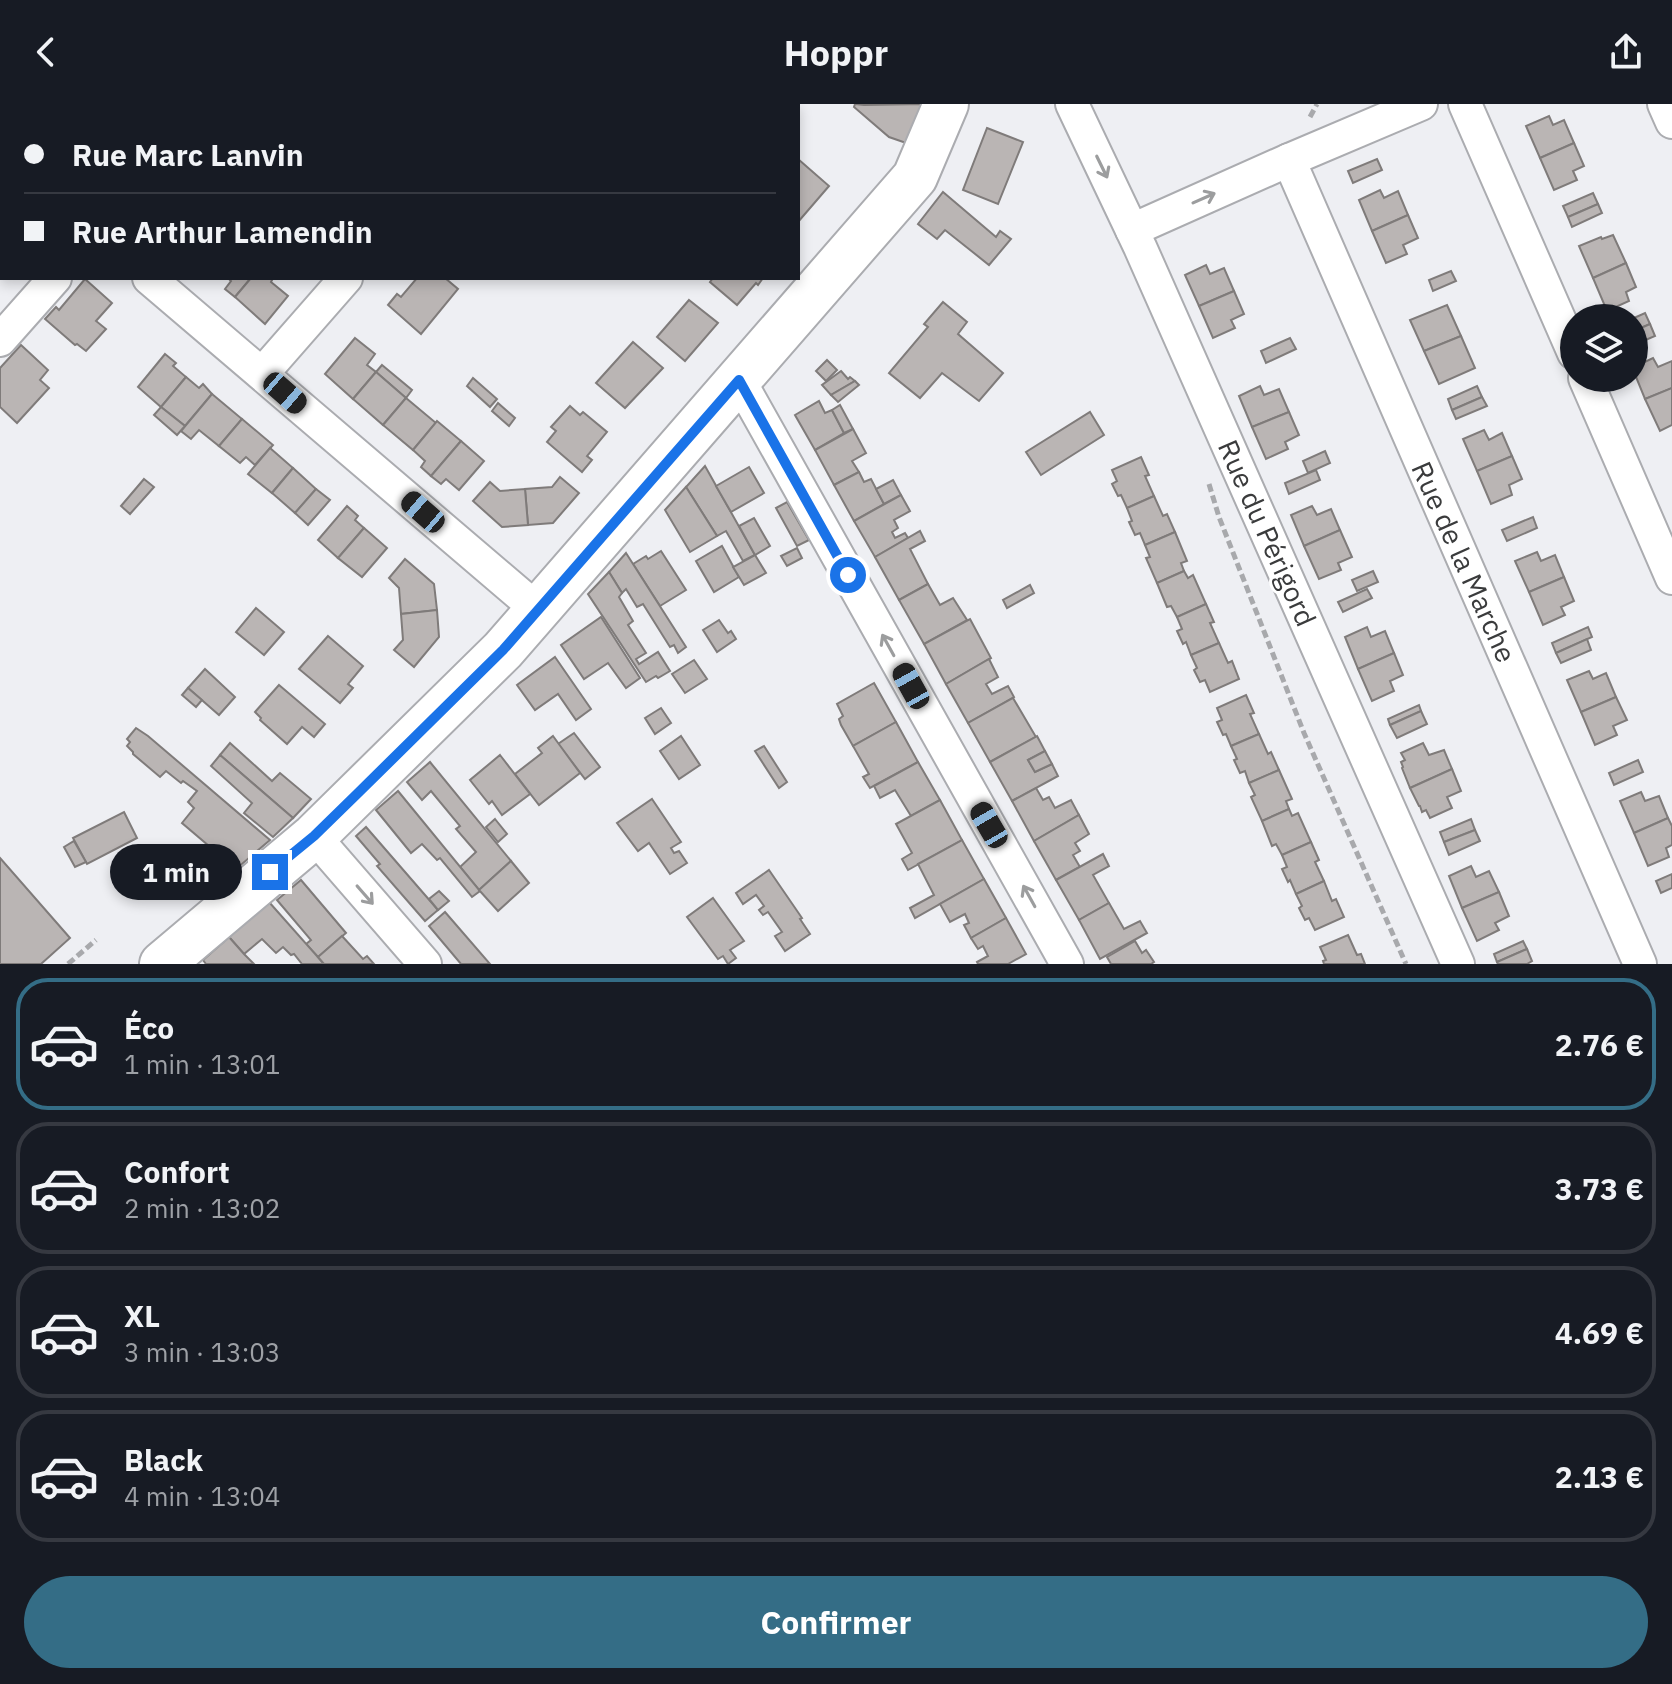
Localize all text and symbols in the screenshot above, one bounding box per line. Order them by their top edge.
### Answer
text: Hoppr [784,29,888,76]
icon: back [24,30,68,74]
icon: share [1604,30,1648,74]
text: Rue Marc Lanvin [72,135,304,174]
one-way arrow [1095,155,1110,179]
one-way arrow [1191,190,1215,205]
text: Rue Arthur Lamendin [72,212,373,251]
map controls [1560,304,1648,392]
button: layers [1560,304,1648,392]
car [259,368,311,418]
street label: Rue du Périgord [1210,434,1325,632]
street label: Rue de la Marche [1404,455,1525,668]
car [397,487,449,537]
route start [830,557,866,593]
one-way arrow [880,634,896,657]
car [889,659,933,713]
car [967,798,1011,852]
callout: 1 min [110,844,242,900]
route end [252,854,288,890]
text: 1 min [142,855,210,889]
one-way arrow [356,884,374,904]
one-way arrow [1021,885,1037,908]
icon: car [28,1008,100,1080]
text: Éco [124,1008,174,1047]
text: 2.76 € [1555,1025,1644,1064]
text: 1 min · 13:01 [124,1047,280,1081]
icon: car [28,1152,100,1224]
text: Confort [124,1152,230,1191]
text: 3.73 € [1555,1169,1644,1208]
text: 2 min · 13:02 [124,1191,280,1225]
icon: car [28,1296,100,1368]
text: XL [124,1296,160,1335]
text: 4.69 € [1555,1313,1644,1352]
text: 3 min · 13:03 [124,1335,280,1369]
icon: car [28,1440,100,1512]
text: Black [124,1440,203,1479]
text: 2.13 € [1555,1457,1644,1496]
text: 4 min · 13:04 [124,1479,280,1513]
button: Confirmer [24,1576,1648,1668]

